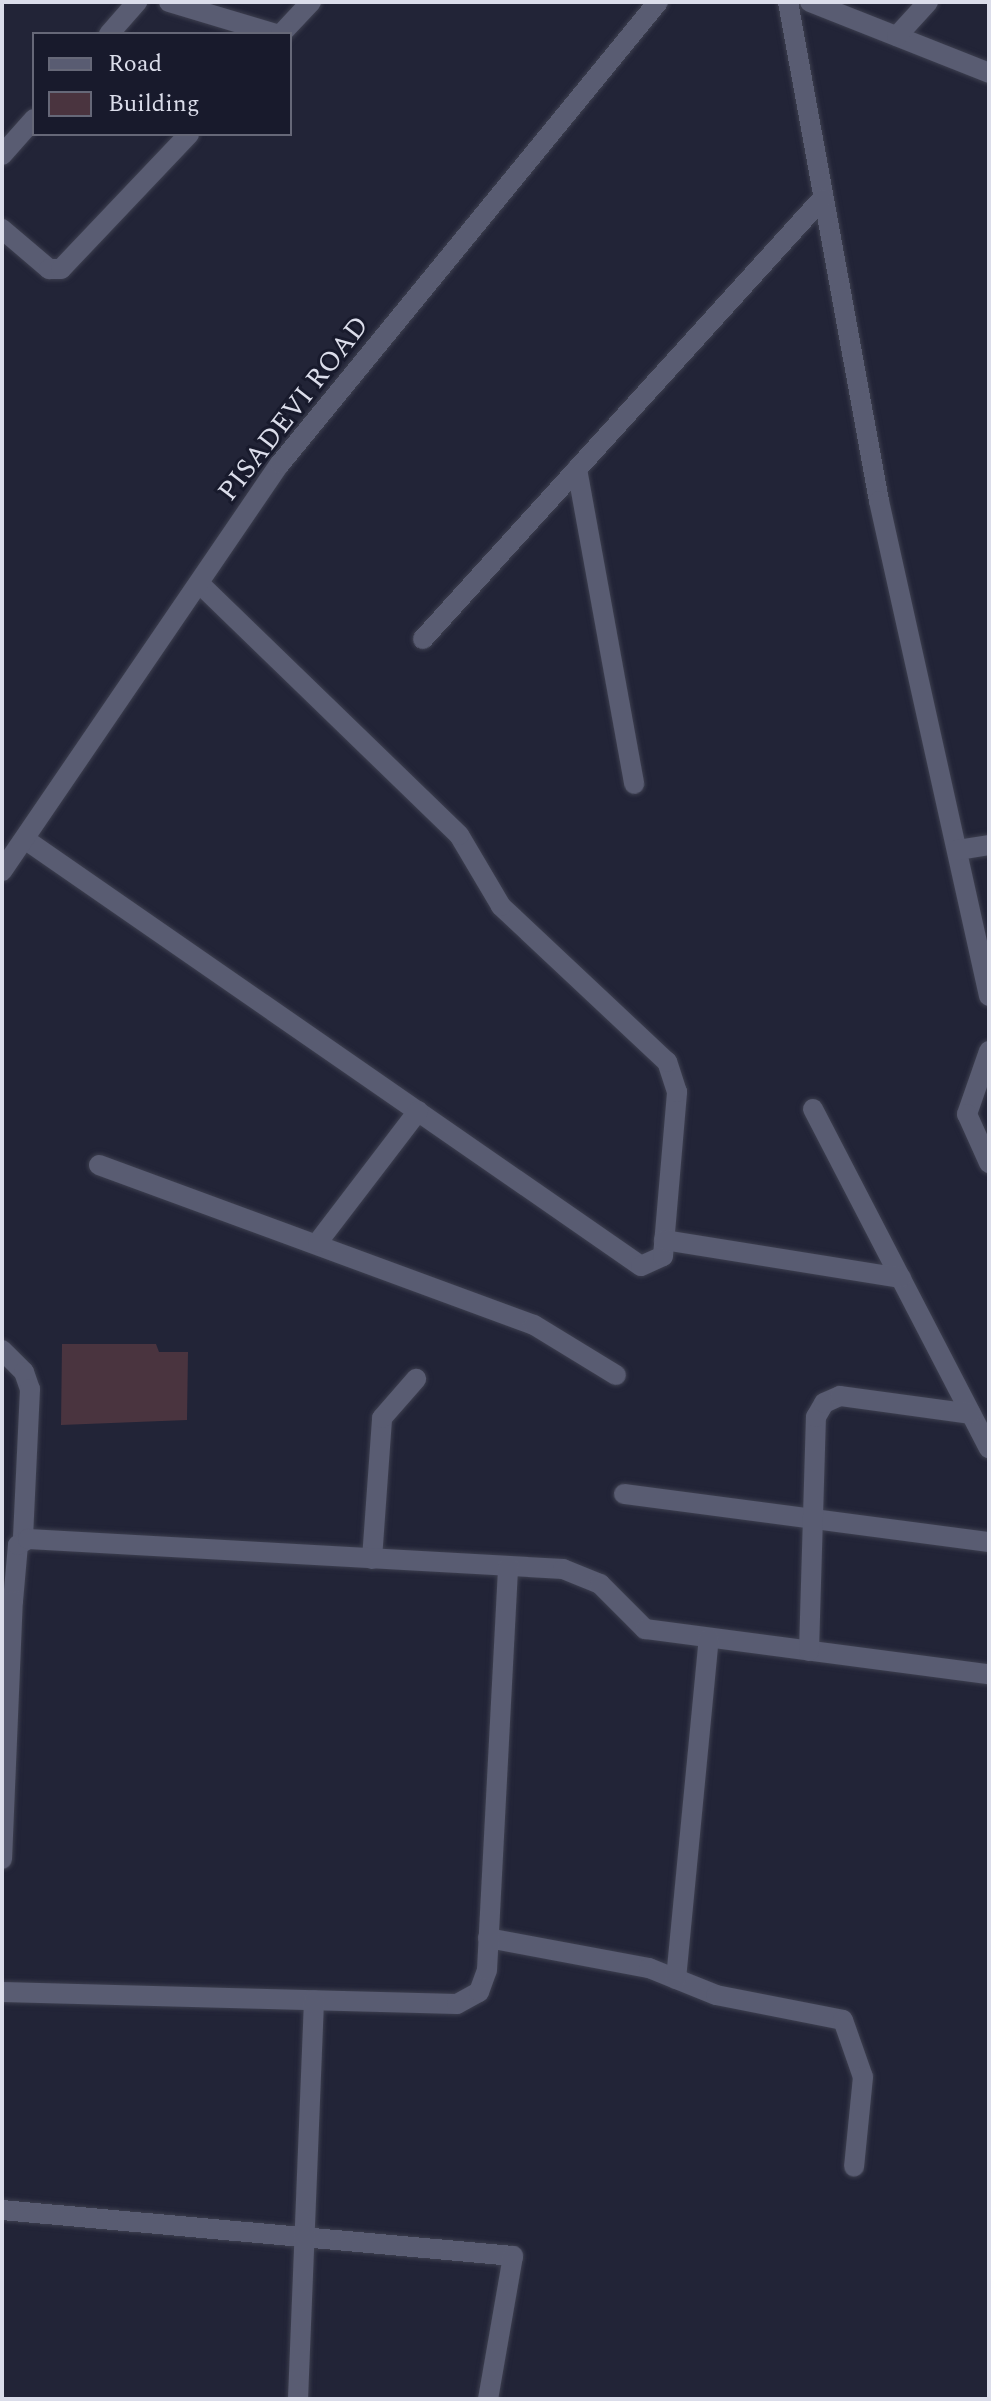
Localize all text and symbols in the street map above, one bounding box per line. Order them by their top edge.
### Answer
legend [32,32,292,136]
text: Road [108,46,162,82]
text: Building [108,86,200,122]
street label: PISADEVI ROAD [211,310,377,508]

